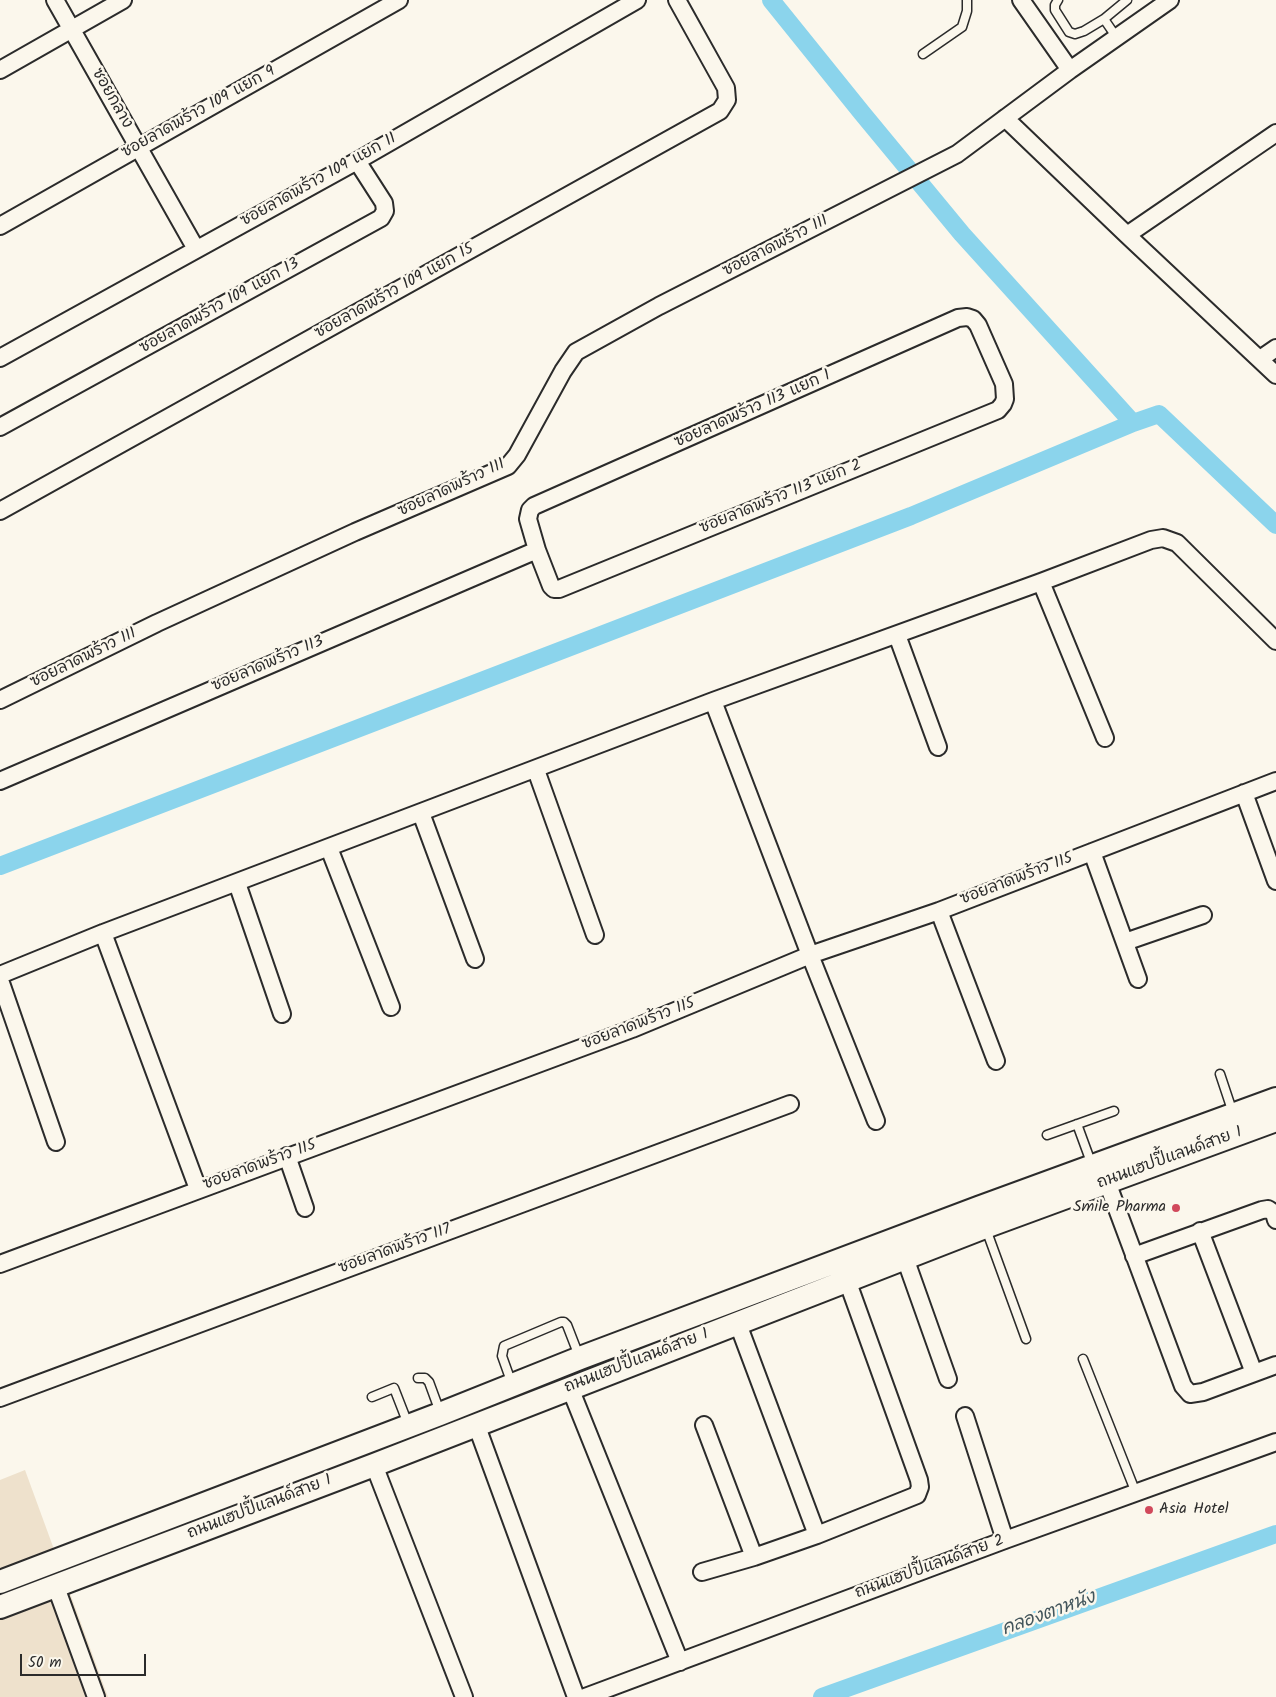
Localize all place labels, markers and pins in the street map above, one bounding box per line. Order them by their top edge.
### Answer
place label: Smile Pharma [1073,1198,1166,1218]
marker: Smile Pharma [1170,1202,1182,1214]
place label: Asia Hotel [1159,1500,1229,1520]
marker: Asia Hotel [1143,1504,1155,1516]

